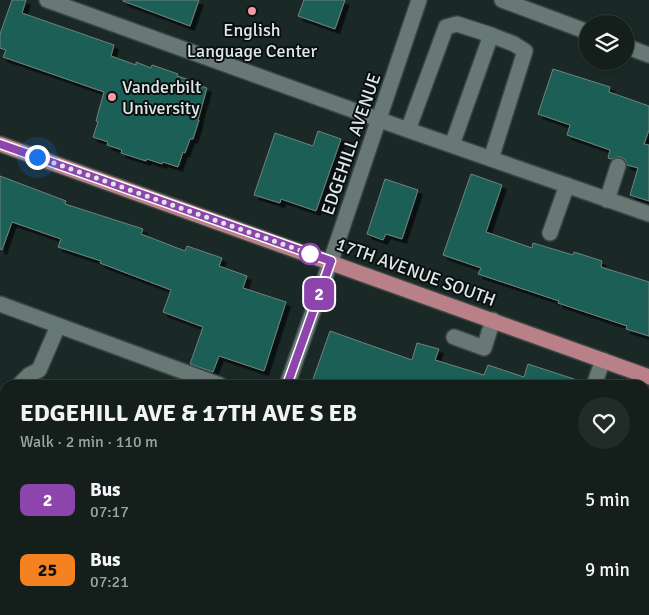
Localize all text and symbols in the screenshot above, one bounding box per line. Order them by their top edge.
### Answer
marker: English Language Center [246,5,258,17]
map controls [579,15,634,70]
button: layers [579,15,634,70]
place label: English Language Center [187,19,318,62]
street label: EDGEHILL AVENUE [316,70,386,218]
place label: Vanderbilt University [122,76,201,119]
marker: Vanderbilt University [106,91,118,103]
your location [25,145,50,170]
street label: 17TH AVENUE SOUTH [333,233,499,311]
unlabelled marker [299,243,321,265]
line badge: 2 [303,278,335,310]
text: 2 [314,283,324,305]
button: heart [578,397,630,449]
text: EDGEHILL AVE & 17TH AVE S EB [20,398,357,428]
text: Walk · 2 min · 110 m [20,432,158,452]
text: Bus [90,478,121,502]
text: 5 min [585,488,630,512]
text: 2 [43,489,52,511]
text: 07:17 [90,502,129,522]
text: Bus [90,548,121,572]
text: 9 min [585,558,630,582]
text: 25 [38,559,57,581]
text: 07:21 [90,572,129,592]

